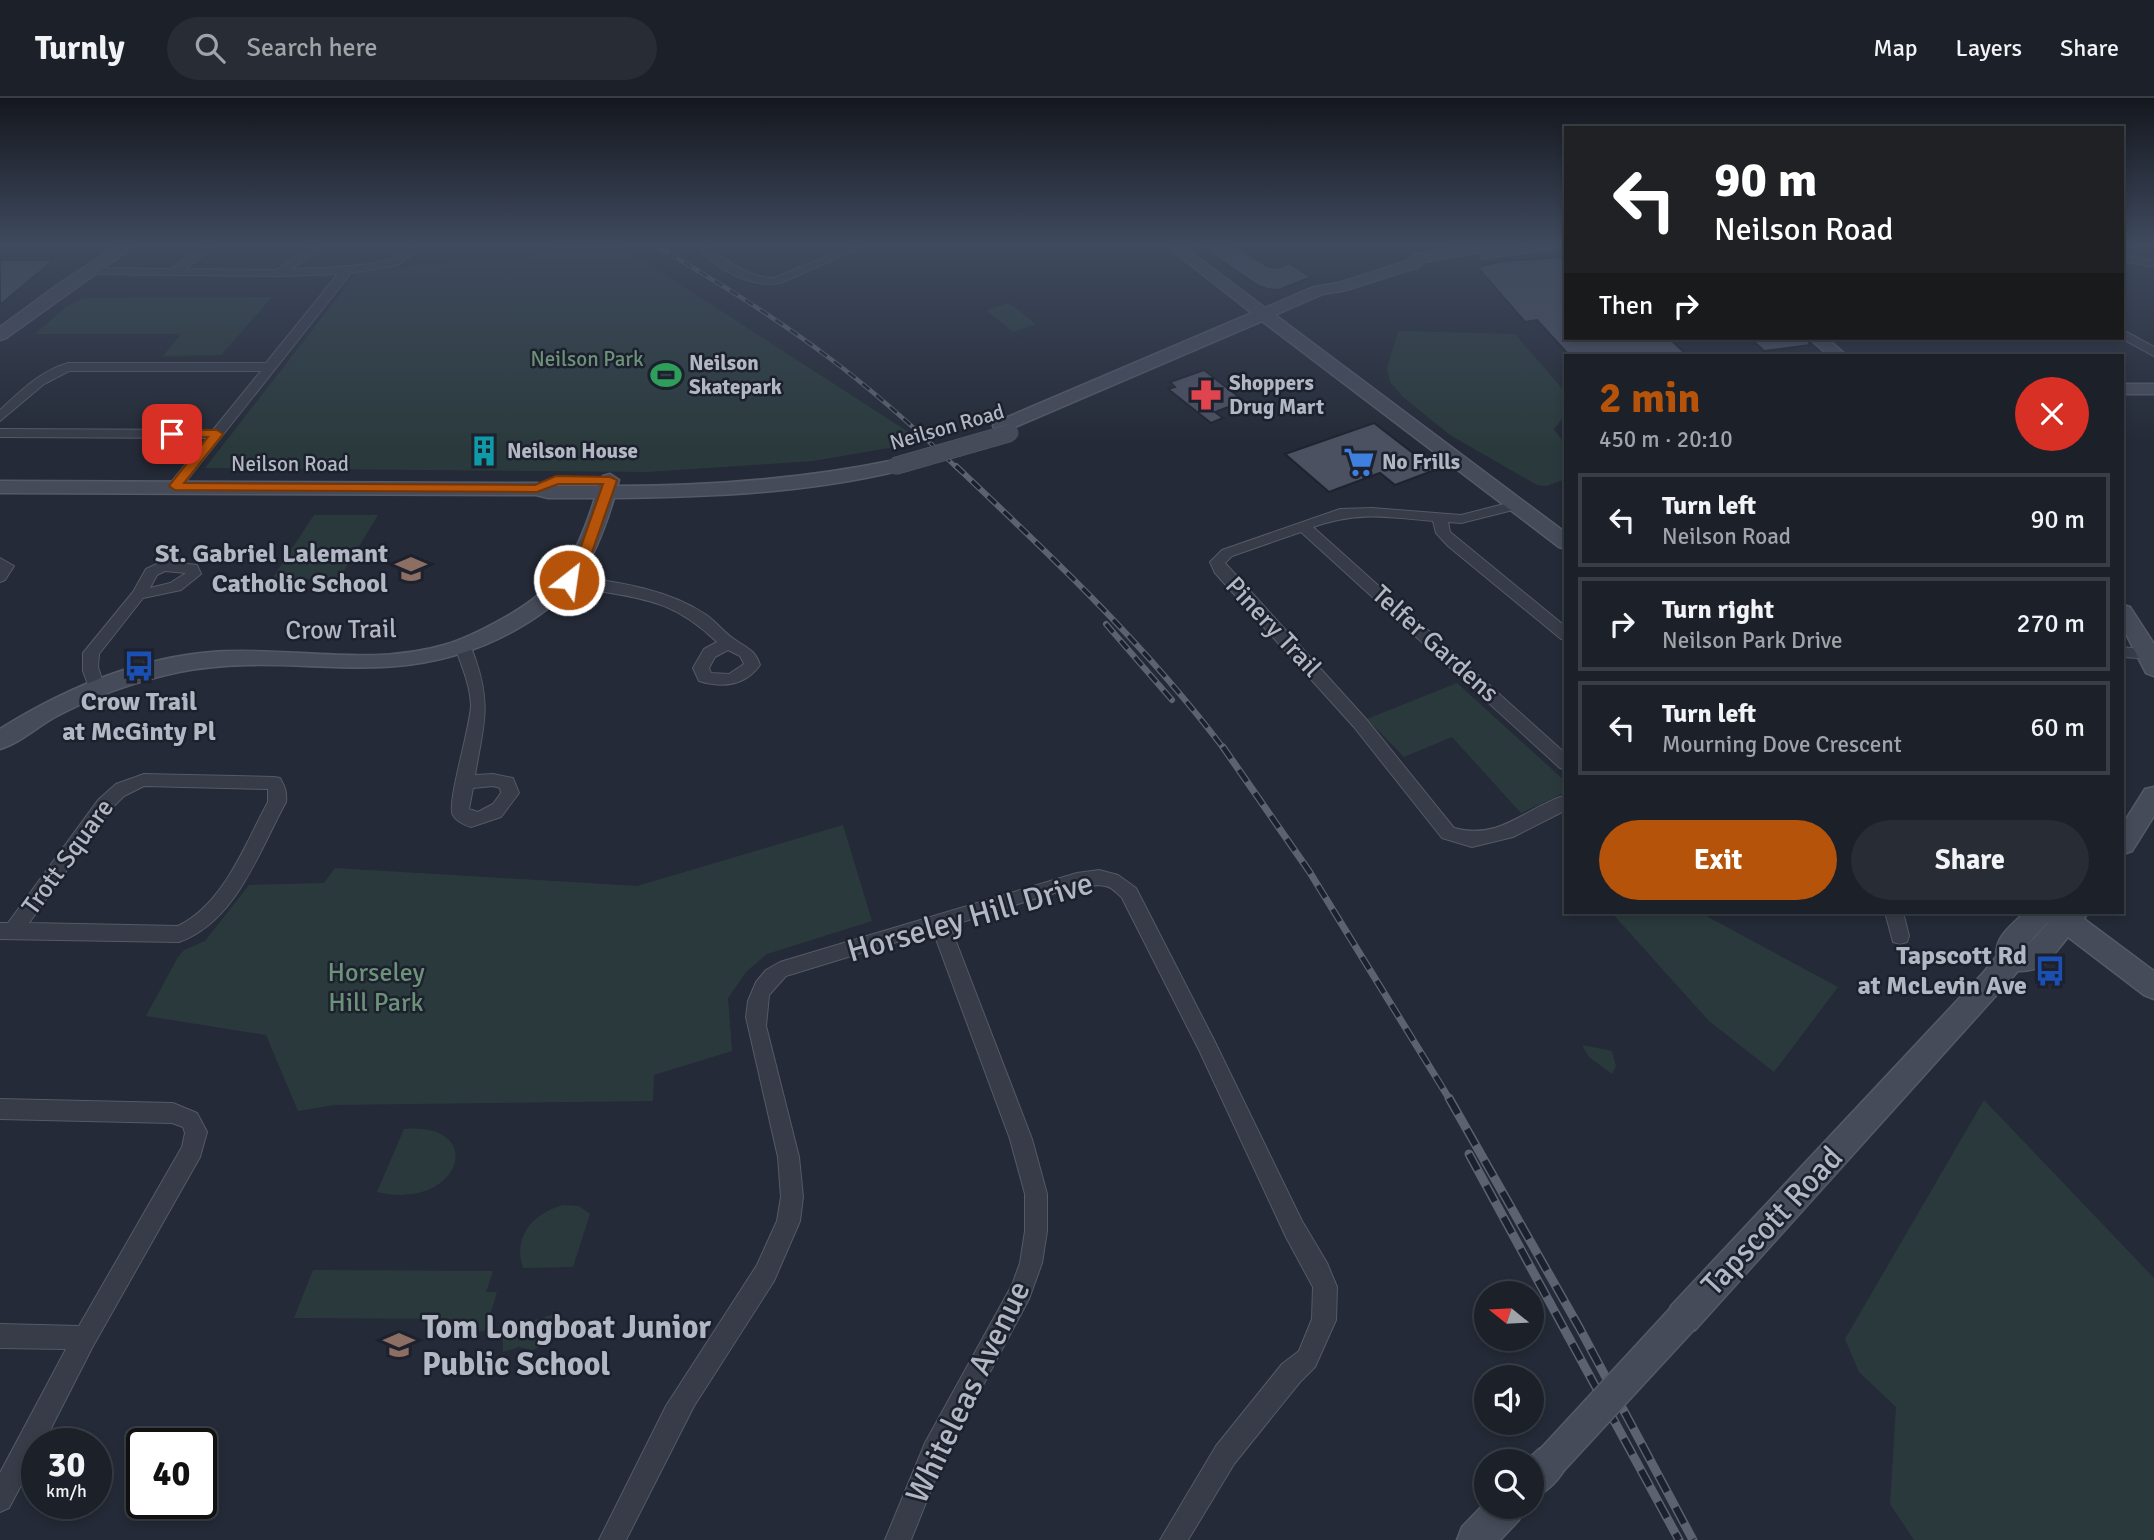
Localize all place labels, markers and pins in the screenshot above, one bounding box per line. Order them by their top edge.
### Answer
place label: Neilson Skatepark [689,350,782,400]
sports icon: Neilson Skatepark [649,358,683,392]
place label: Shoppers Drug Mart [1229,370,1324,420]
pharmacy icon: Shoppers Drug Mart [1189,378,1223,412]
pin [142,404,202,464]
building icon: Neilson House [467,434,501,468]
place label: Neilson House [507,438,638,464]
supermarket icon: No Frills [1342,445,1376,479]
place label: No Frills [1382,449,1460,475]
place label: St. Gabriel Lalemant Catholic School [155,538,388,600]
school or university icon: St. Gabriel Lalemant Catholic School [394,552,428,586]
bus stop icon: Crow Trail at McGinty Pl [122,649,156,683]
place label: Crow Trail at McGinty Pl [62,686,216,748]
place label: Tapscott Rd at McLevin Ave [1858,940,2027,1002]
bus stop icon: Tapscott Rd at McLevin Ave [2033,954,2067,988]
place label: Tom Longboat Junior Public School [422,1308,711,1384]
school or university icon: Tom Longboat Junior Public School [382,1328,416,1362]

